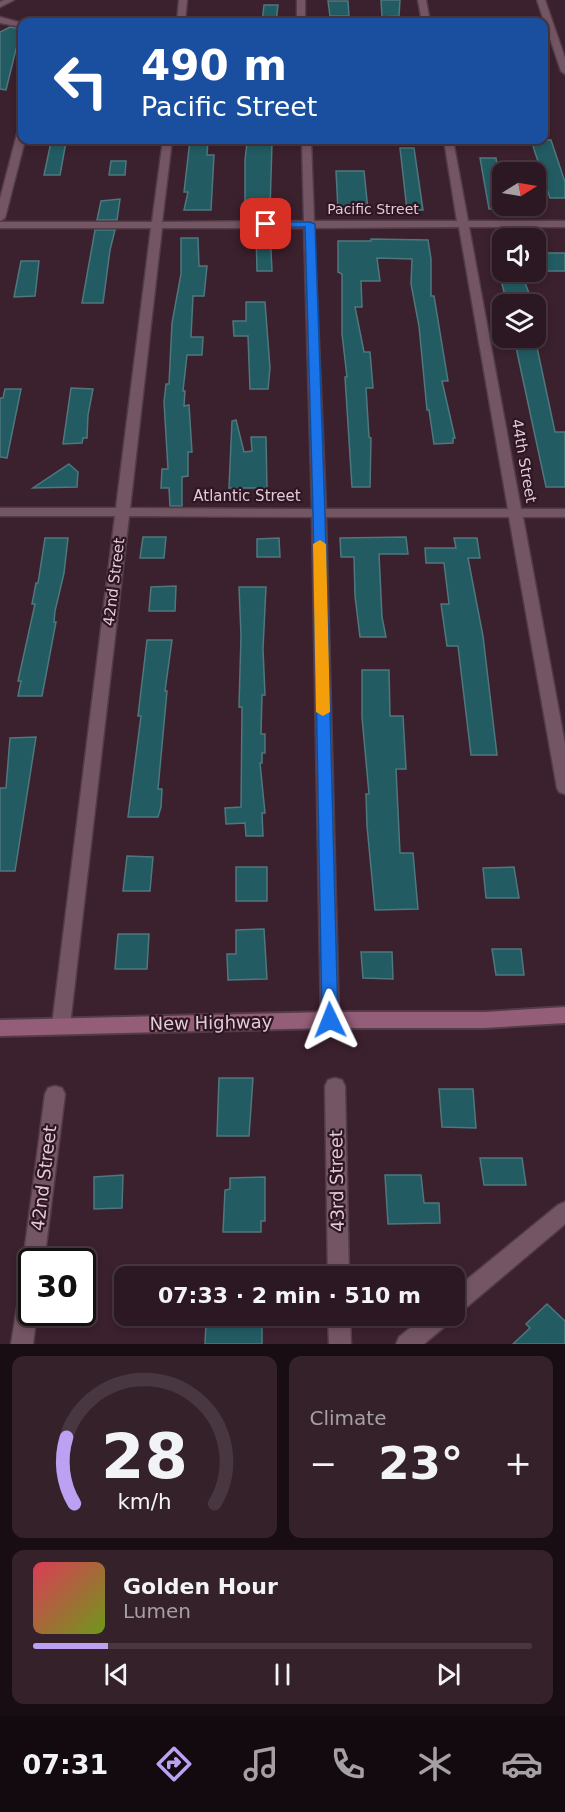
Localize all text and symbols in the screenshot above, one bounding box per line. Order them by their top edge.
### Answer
text: 490 m [141,41,287,90]
icon: left [42,42,120,120]
text: Pacific Street [141,91,317,122]
north arrow [492,162,546,216]
map controls [492,162,546,348]
pin [240,198,291,249]
street label: Pacific Street [327,201,419,217]
icon: arrive [249,207,282,240]
button: sound [492,228,546,282]
button: layers [492,294,546,348]
street label: 44th Street [508,418,540,504]
street label: Atlantic Street [193,487,301,505]
street label: 42nd Street [100,537,128,627]
position arrow [298,988,362,1052]
street label: New Highway [149,1011,273,1034]
street label: 42nd Street [27,1124,60,1232]
street label: 43rd Street [325,1130,348,1232]
speed limit sign: 30 [18,1248,96,1326]
text: 07:33 · 2 min · 510 m [158,1283,421,1308]
text: Climate [310,1406,386,1430]
text: 28 [101,1420,188,1493]
text: 23° [378,1437,463,1490]
text: − [310,1444,337,1483]
text: + [504,1444,532,1483]
text: km/h [117,1489,171,1514]
text: Golden Hour [123,1574,278,1599]
text: Lumen [123,1599,191,1623]
icon: previous [100,1658,133,1691]
icon: pause [266,1658,299,1691]
icon: next [432,1658,465,1691]
icon: directions [153,1743,195,1785]
icon: music [240,1743,282,1785]
icon: phone [327,1743,369,1785]
icon: climate [414,1743,456,1785]
icon: car [501,1743,543,1785]
text: 07:31 [22,1749,108,1780]

